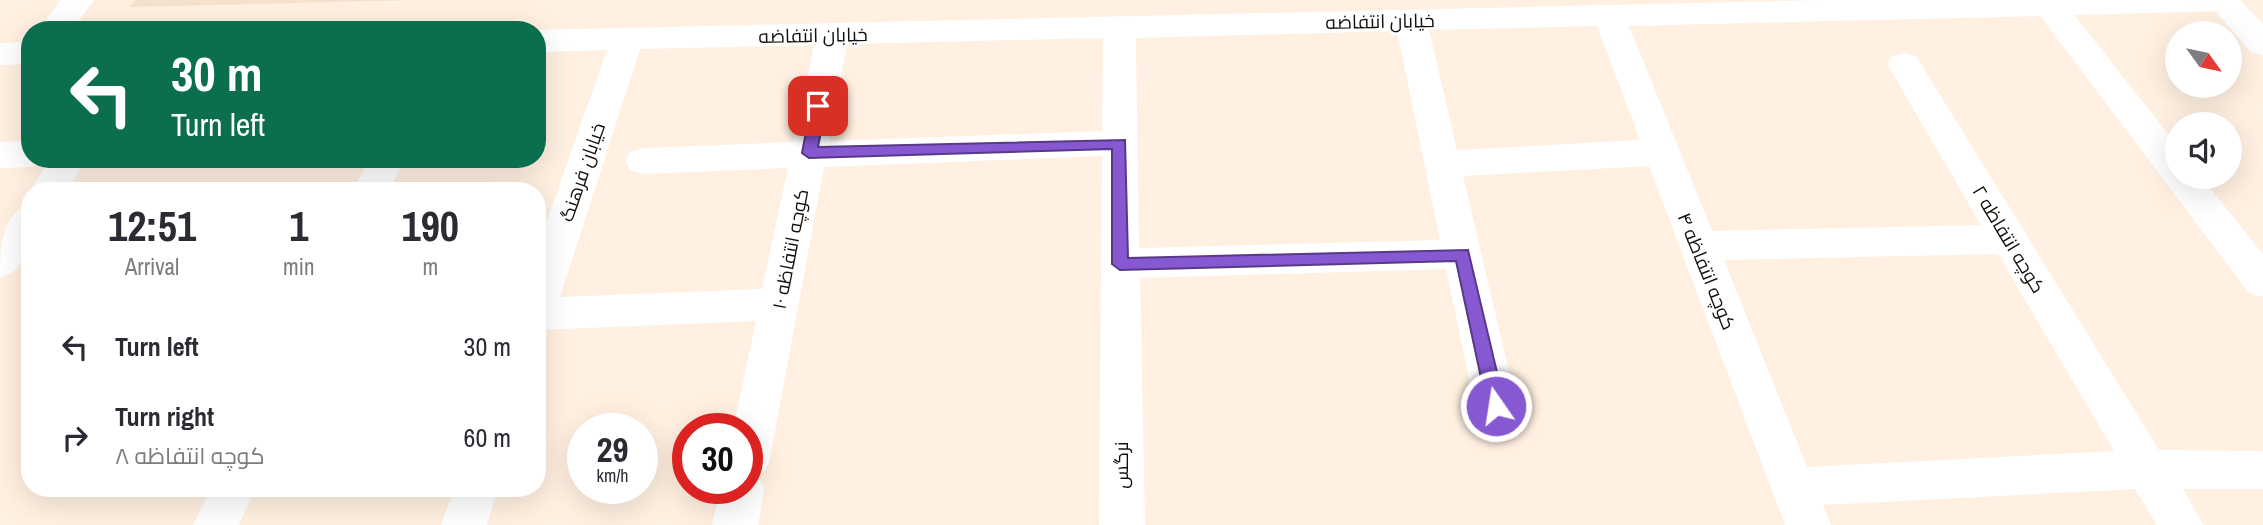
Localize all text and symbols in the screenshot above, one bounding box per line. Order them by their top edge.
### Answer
street label: خیابان انتفاضه [1325,7,1435,35]
street label: خیابان انتفاضه [758,21,868,49]
north arrow [2165,21,2242,98]
map controls [2165,21,2242,189]
text: 30 m [171,40,263,106]
icon: left [56,49,147,140]
pin [788,76,848,136]
icon: arrive [799,87,837,125]
text: Turn left [171,103,265,146]
button: sound [2165,112,2242,189]
street label: خیابان فرهنگ [553,119,611,225]
street label: کوچه انتفاظه ۲ [1967,180,2051,298]
street label: کوچه انتفاظه ۱۰ [766,186,814,312]
text: 12:51 [108,198,196,254]
text: 1 [289,198,308,254]
text: 190 [402,198,459,254]
street label: کوچه انتفاظه ۴ [1672,209,1742,333]
text: Arrival [125,251,179,282]
text: min [283,251,315,282]
text: m [422,251,438,282]
icon: left [56,328,94,366]
text: Turn left [115,329,199,364]
text: 30 m [464,329,511,364]
position arrow [1459,369,1533,443]
text: Turn right [115,399,214,434]
speed limit sign: 30 [672,413,763,504]
icon: right [56,419,94,457]
text: 60 m [464,420,511,455]
text: 29 [597,426,628,473]
text: کوچه انتفاظه ۸ [115,440,265,471]
street label: نرگس [1108,441,1134,489]
text: km/h [597,463,629,488]

